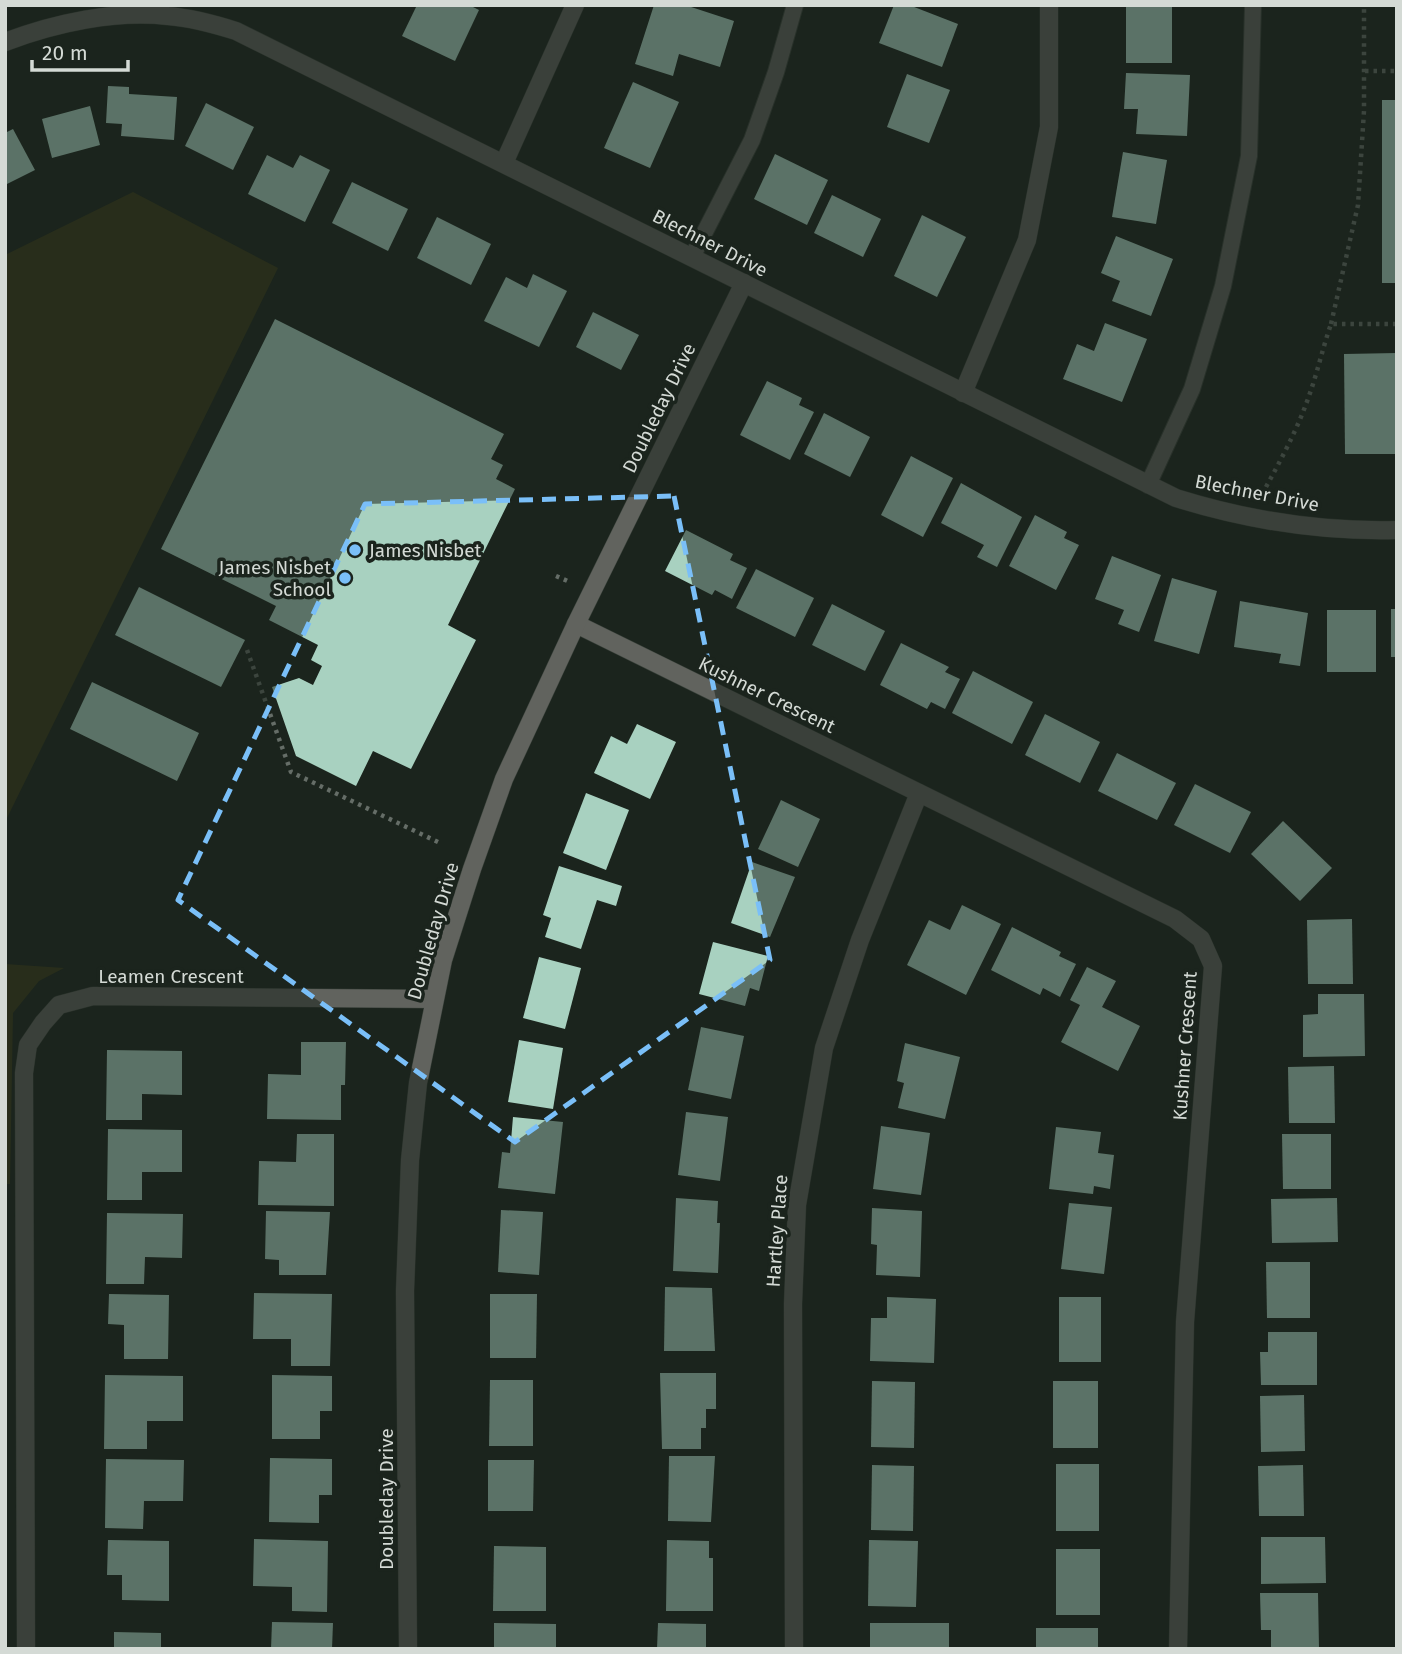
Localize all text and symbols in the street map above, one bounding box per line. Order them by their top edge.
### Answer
scale bar [32,28,128,72]
text: 20 m [42,40,88,66]
street label: Blechner Drive [649,204,771,282]
street label: Doubleday Drive [618,339,700,477]
street label: Blechner Drive [1193,470,1321,516]
place label: James Nisbet [369,539,482,562]
marker: James Nisbet [347,542,363,558]
place label: James Nisbet School [219,556,331,601]
marker: James Nisbet School [337,570,353,586]
street label: Kushner Crescent [695,652,839,738]
street label: Doubleday Drive [402,860,464,1002]
street label: Leamen Crescent [98,965,244,988]
street label: Kushner Crescent [1168,971,1202,1121]
street label: Hartley Place [762,1174,792,1288]
street label: Doubleday Drive [375,1428,398,1570]

